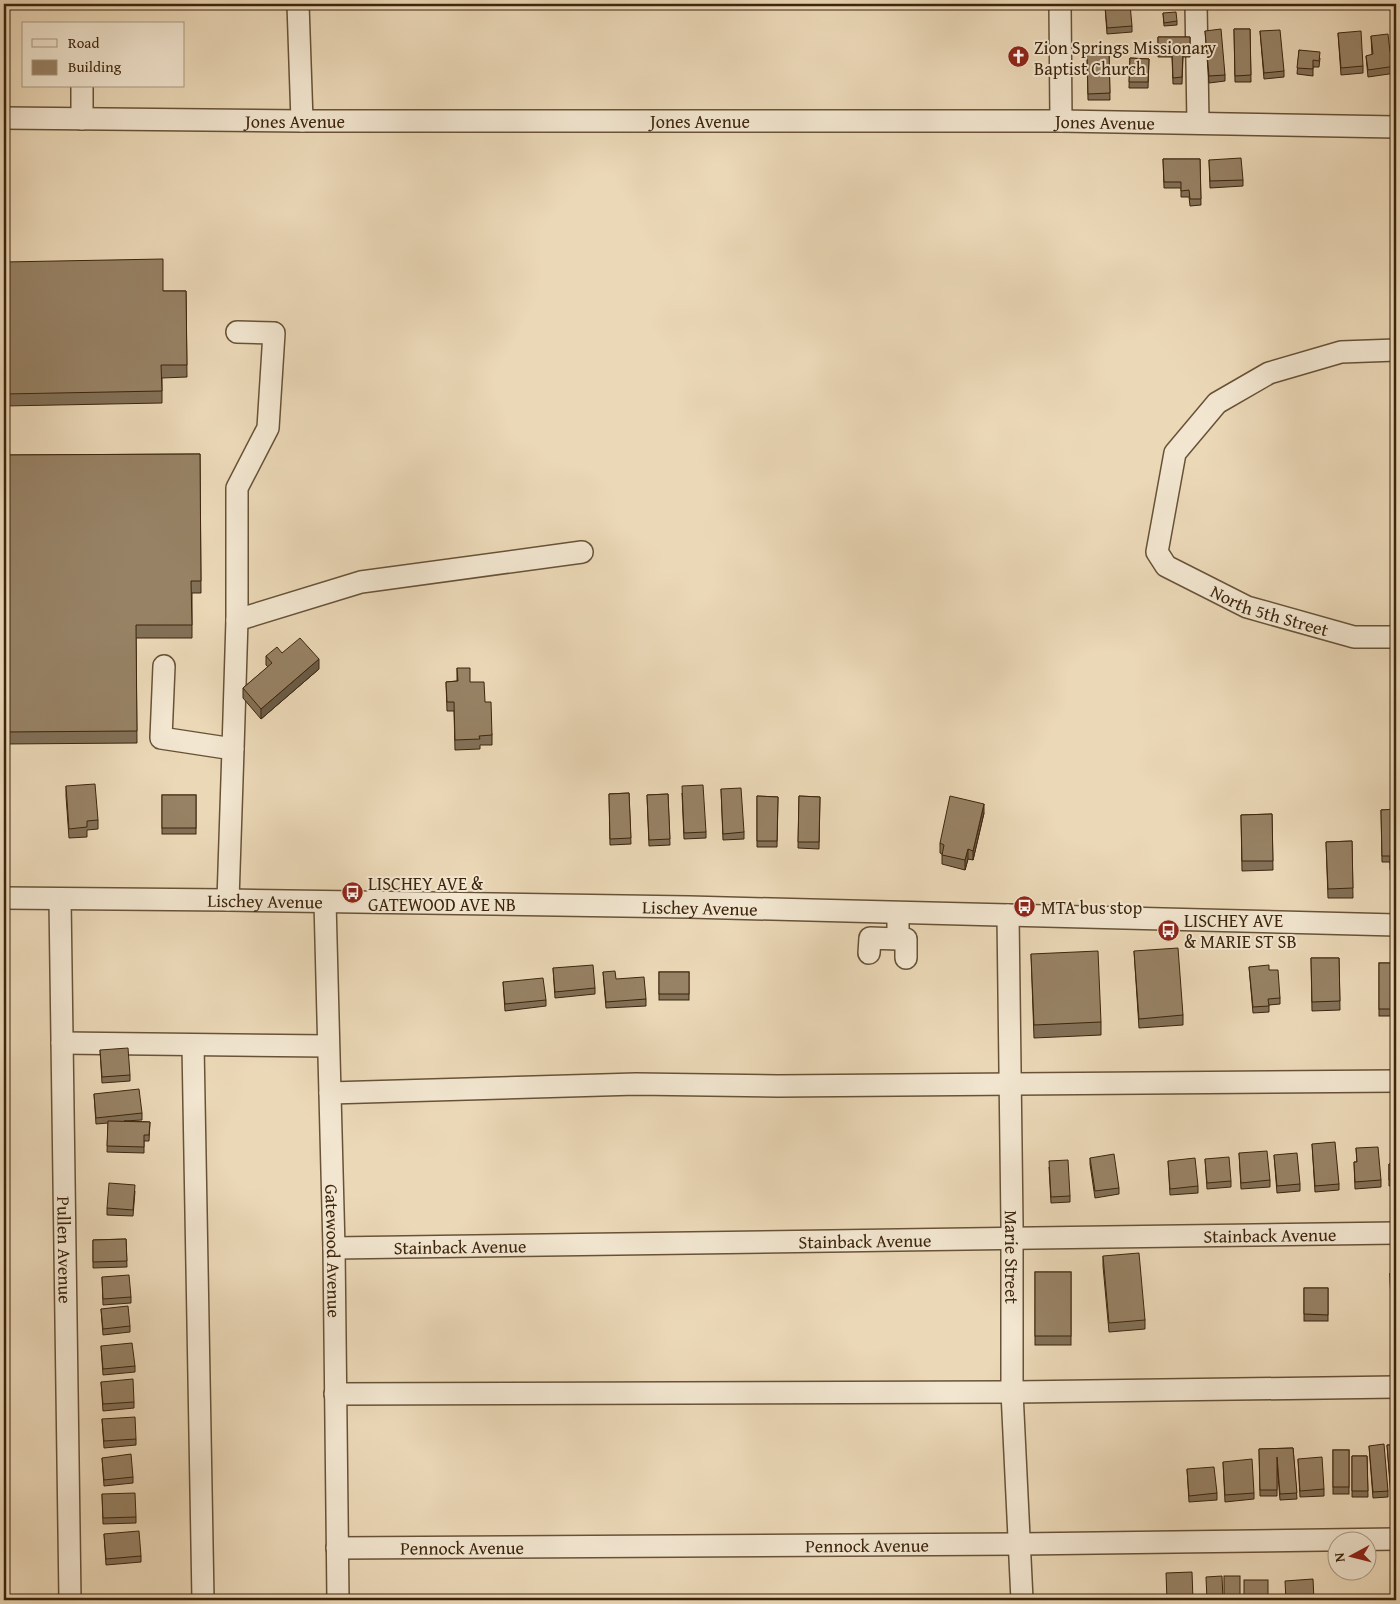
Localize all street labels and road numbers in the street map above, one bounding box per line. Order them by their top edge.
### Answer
street label: Jones Avenue [243,107,345,135]
street label: Jones Avenue [1053,107,1155,136]
street label: Jones Avenue [648,108,750,135]
street label: North 5th Street [1206,577,1332,643]
street label: Lischey Avenue [207,886,323,915]
street label: Lischey Avenue [642,893,758,922]
street label: Gatewood Avenue [319,1184,348,1318]
street label: Pullen Avenue [51,1196,79,1304]
street label: Marie Street [998,1210,1026,1304]
street label: Stainback Avenue [1203,1220,1337,1249]
street label: Stainback Avenue [798,1226,932,1255]
street label: Stainback Avenue [393,1232,527,1261]
street label: Pennock Avenue [805,1531,929,1559]
street label: Pennock Avenue [400,1533,524,1561]

